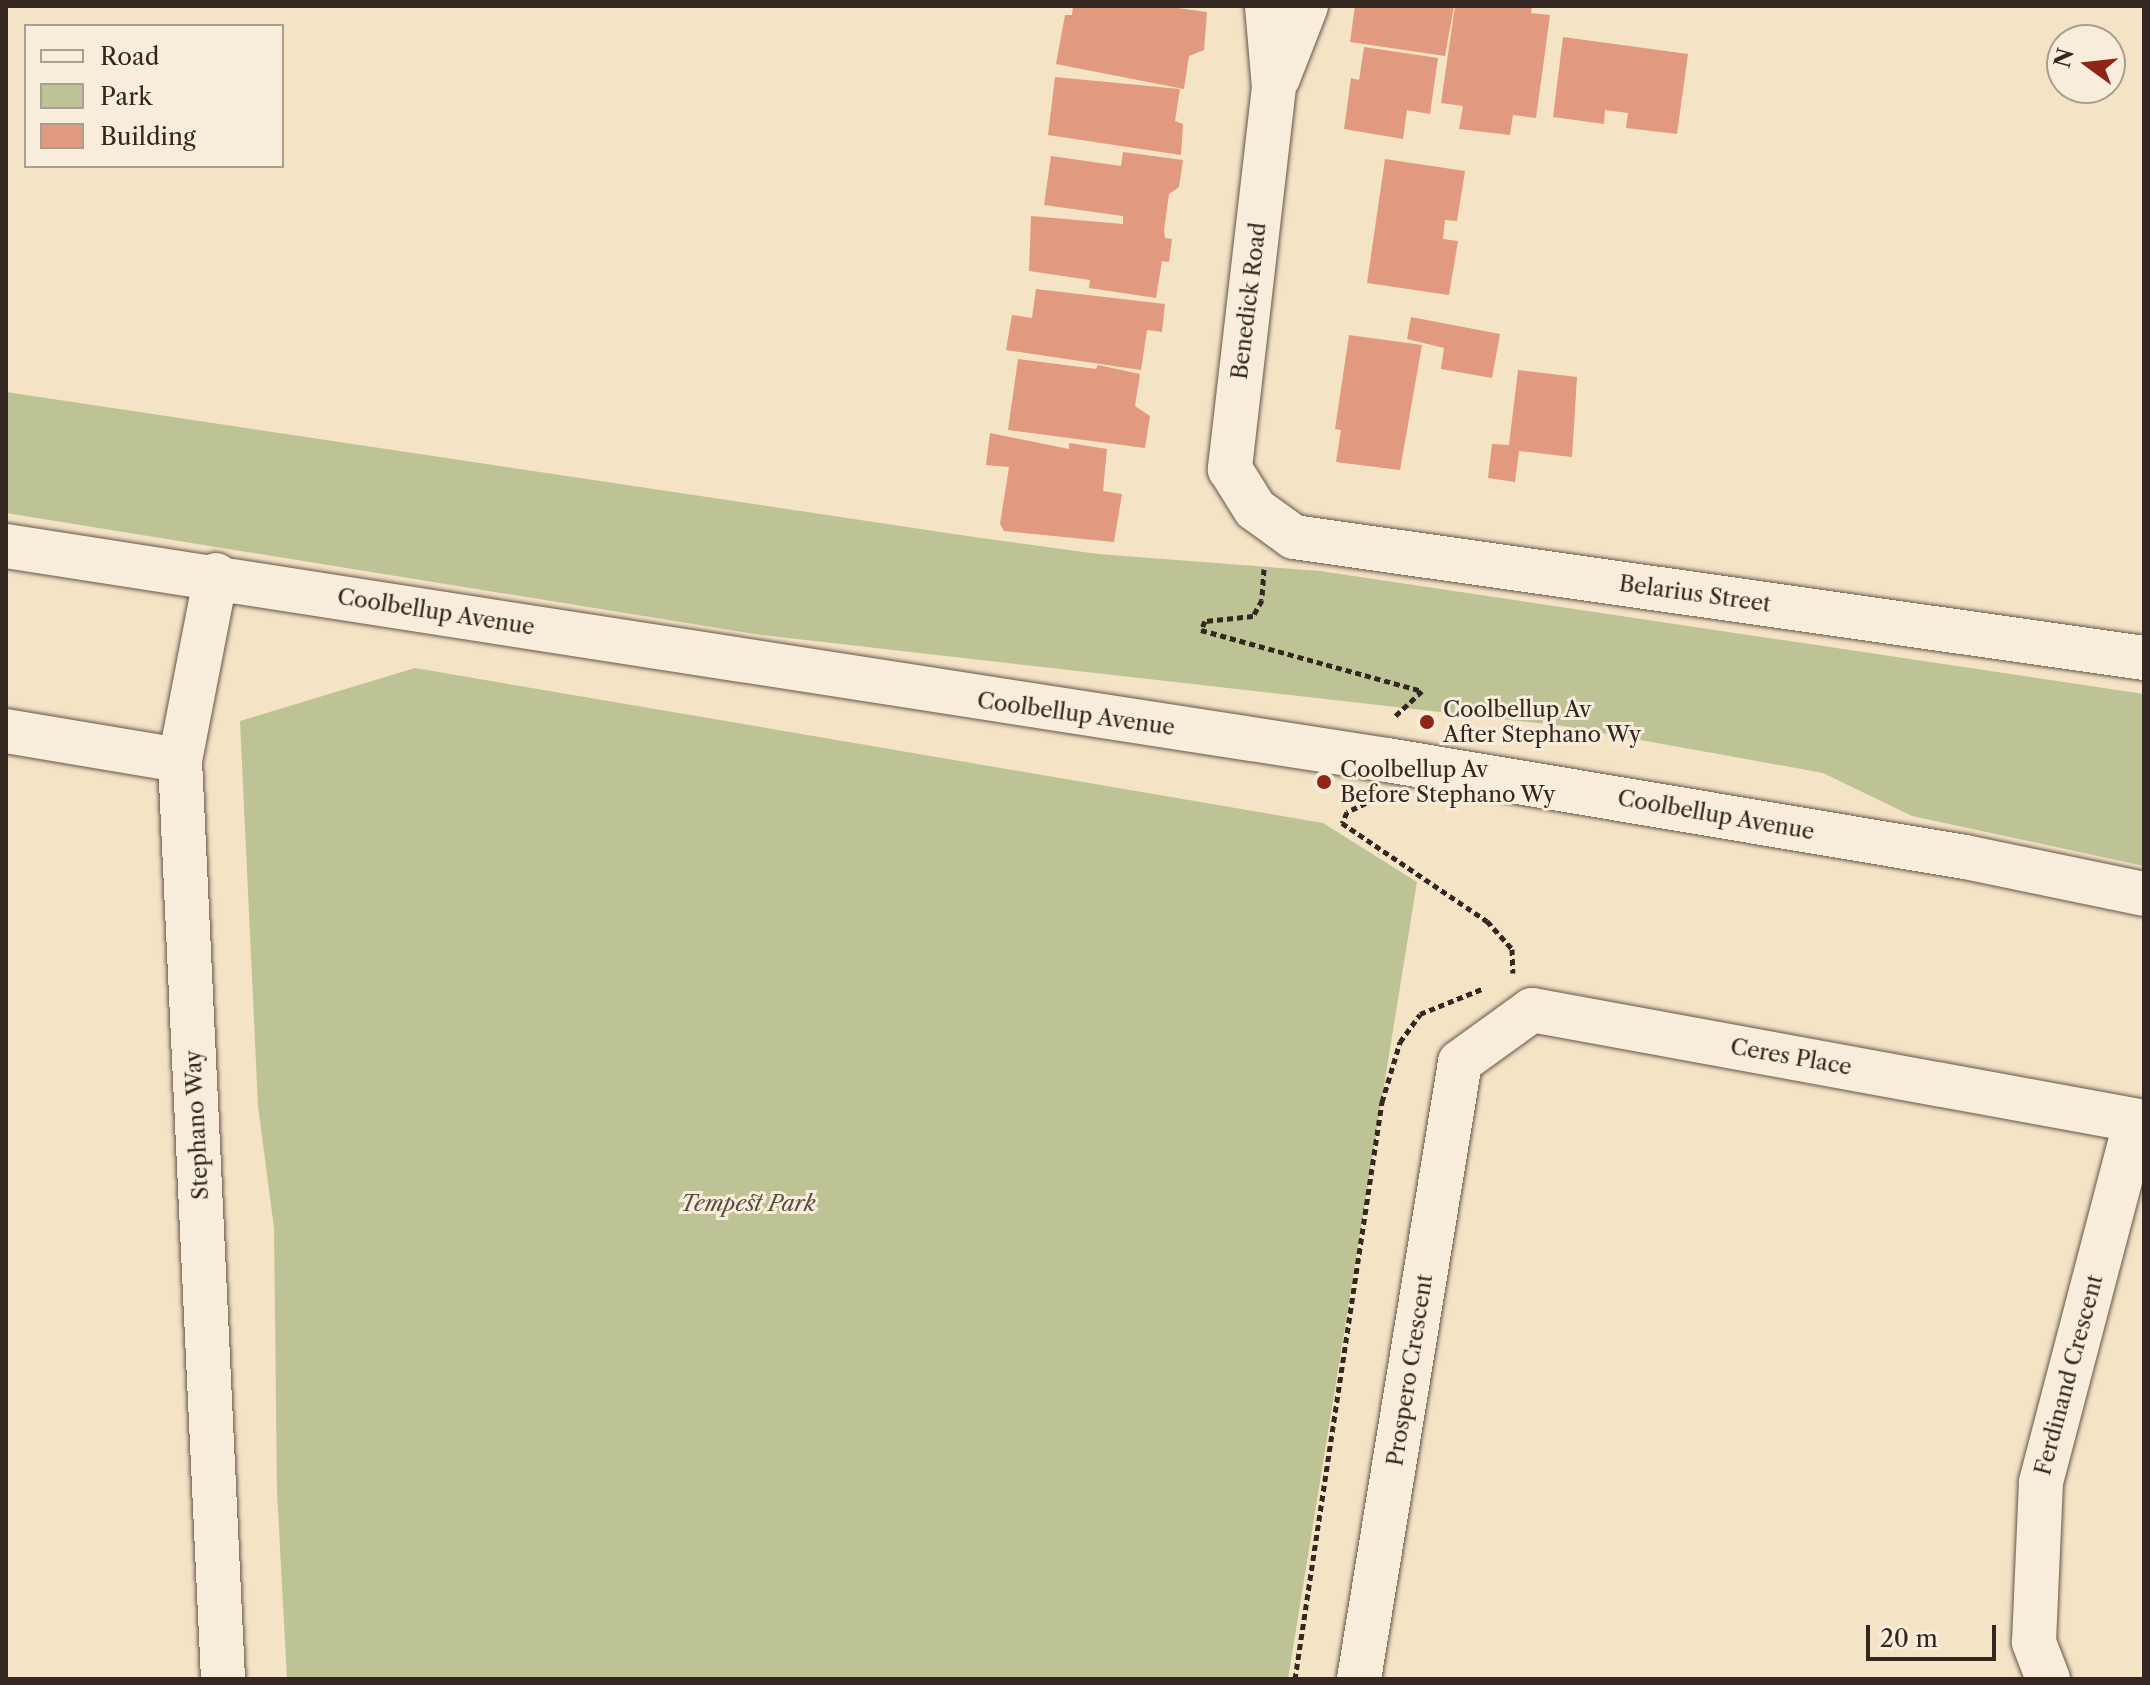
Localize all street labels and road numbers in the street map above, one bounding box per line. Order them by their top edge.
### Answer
street label: Benedick Road [1226,221,1272,381]
street label: Belarius Street [1617,570,1773,618]
street label: Coolbellup Avenue [335,583,537,641]
street label: Coolbellup Avenue [975,687,1177,741]
street label: Coolbellup Avenue [1615,785,1817,845]
street label: Ceres Place [1728,1033,1854,1081]
street label: Stephano Way [180,1049,214,1201]
street label: Prospero Crescent [1382,1272,1438,1468]
street label: Ferdinand Crescent [2030,1272,2108,1478]

